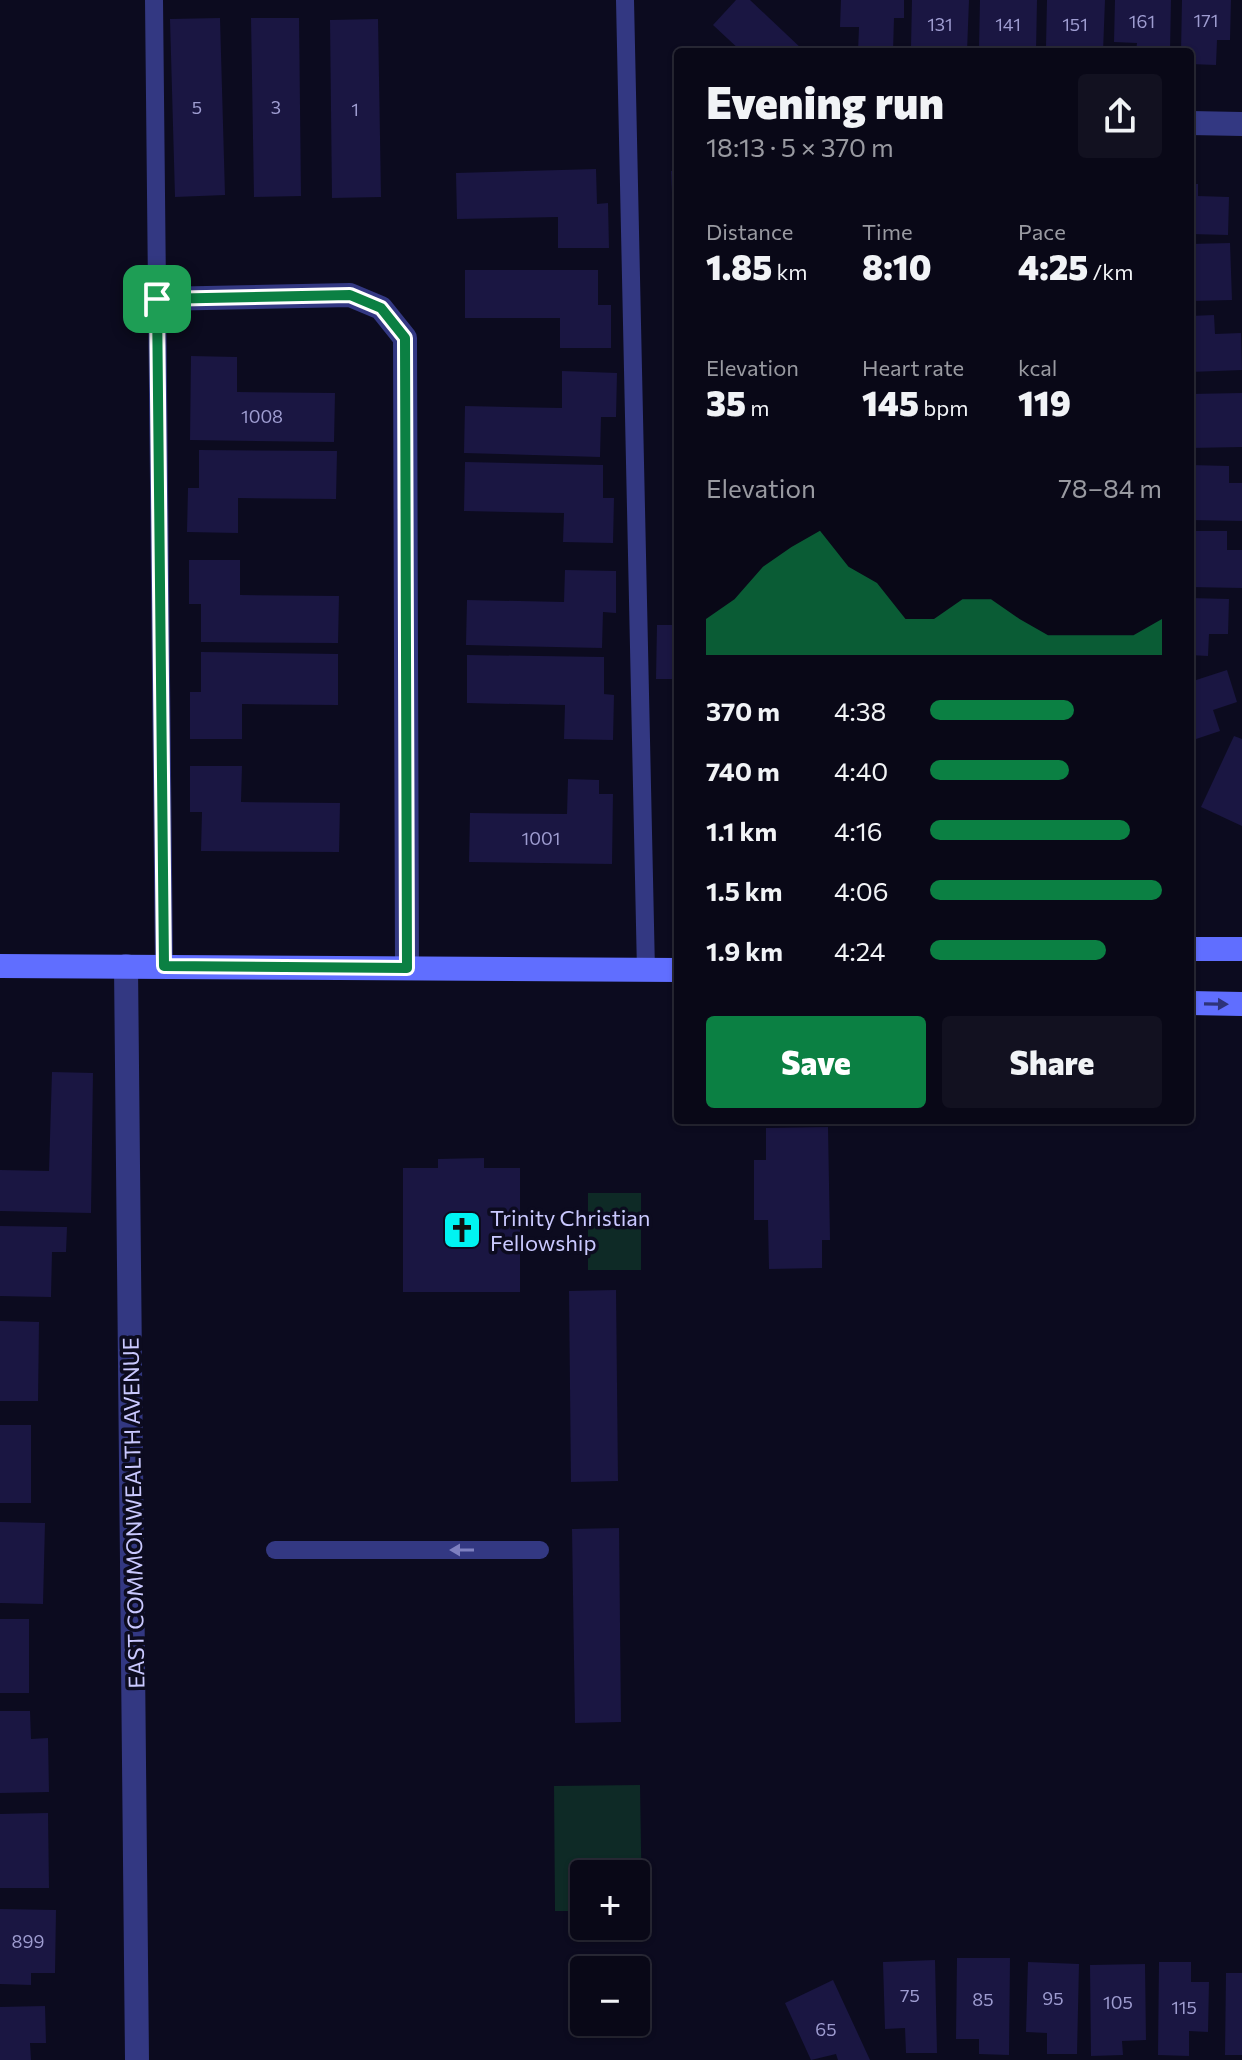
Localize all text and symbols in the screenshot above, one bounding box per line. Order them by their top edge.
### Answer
house number: 171 [1194,9,1218,31]
house number: 161 [1129,10,1155,32]
house number: 131 [927,13,953,35]
house number: 141 [995,13,1021,35]
house number: 151 [1062,13,1088,35]
text: Evening run [706,74,944,128]
button: share [1078,74,1162,158]
house number: 5 [192,96,202,118]
house number: 3 [271,96,281,118]
house number: 1 [351,98,359,120]
text: 18:13 · 5 × 370 m [706,131,894,162]
text: Distance [706,218,793,245]
text: Time [862,218,913,245]
text: Pace [1018,218,1066,245]
text: 1.85 [706,245,772,287]
text: 8:10 [862,245,931,287]
text: 4:25 [1018,245,1088,287]
text: km [772,258,808,285]
text: /km [1088,258,1133,285]
pin [123,265,191,333]
icon: arrive [135,277,179,321]
text: Elevation [706,354,799,381]
text: Heart rate [862,354,964,381]
text: kcal [1018,354,1057,381]
text: 35 [706,381,746,423]
text: 145 [862,381,919,423]
text: 119 [1018,381,1071,423]
text: m [746,394,769,421]
text: bpm [919,394,968,421]
house number: 1008 [241,405,283,427]
text: Elevation [706,472,816,503]
text: 78–84 m [1058,472,1162,503]
text: 370 m [706,695,780,726]
text: 4:38 [834,695,886,726]
text: 740 m [706,755,780,786]
text: 4:40 [834,755,888,786]
text: 1.1 km [706,815,777,846]
text: 4:16 [834,815,883,846]
house number: 1001 [522,827,560,849]
text: 1.5 km [706,875,782,906]
text: 4:06 [834,875,888,906]
text: 1.9 km [706,935,783,966]
text: 4:24 [834,935,885,966]
one-way arrow [1204,997,1229,1010]
button: Save [706,1016,926,1108]
button: Share [942,1016,1162,1108]
place label: Trinity Christian Fellowship [490,1204,650,1256]
church icon: Trinity Christian Fellowship [441,1209,483,1251]
street label: EAST COMMONWEALTH AVENUE [116,1337,150,1689]
one-way arrow [449,1544,474,1556]
map controls [570,1860,650,2036]
button: + [570,1860,650,1940]
house number: 899 [12,1930,44,1952]
button: − [570,1956,650,2036]
house number: 75 [900,1984,920,2006]
house number: 95 [1042,1987,1064,2009]
house number: 85 [972,1988,994,2010]
house number: 105 [1103,1991,1133,2013]
house number: 115 [1171,1996,1197,2018]
house number: 65 [815,2018,837,2040]

